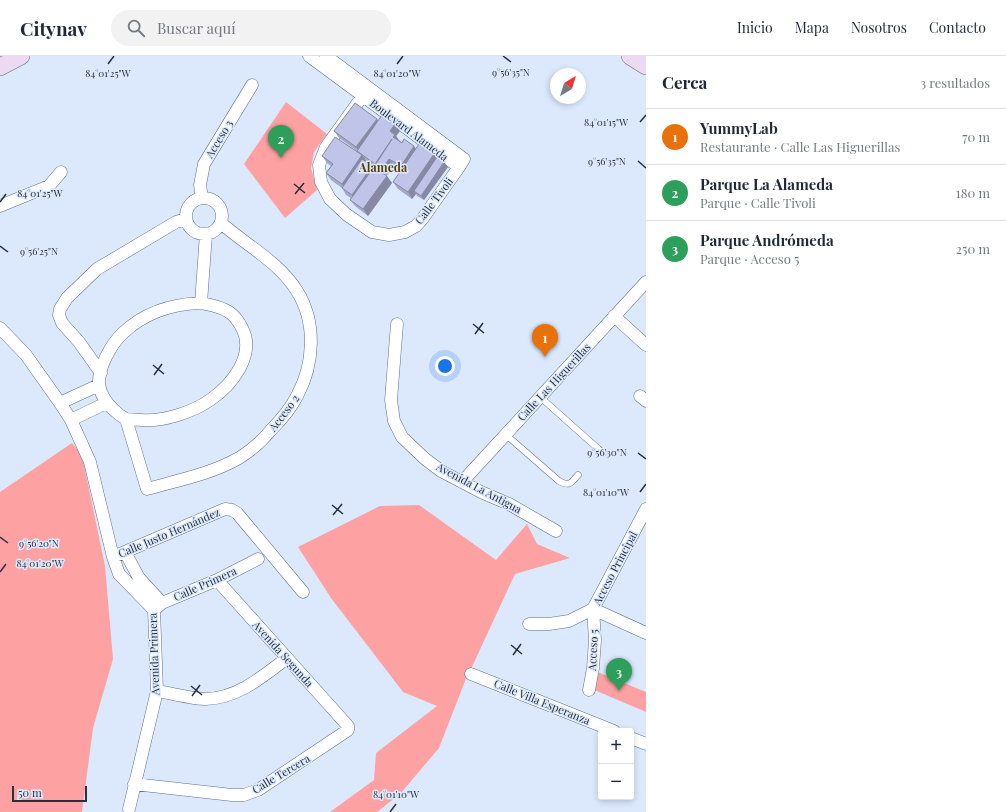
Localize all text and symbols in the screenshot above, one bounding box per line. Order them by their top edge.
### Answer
search box [111,10,391,46]
text: Citynav [20,15,87,41]
icon: search [125,17,147,39]
text: Buscar aquí [157,18,236,38]
text: Inicio [737,18,773,37]
text: Mapa [795,18,829,37]
text: Nosotros [851,18,907,37]
text: Contacto [929,18,986,37]
text: 9°56'35"N [492,65,530,79]
text: 84°01'25"W [85,66,132,80]
text: 84°01'20"W [373,66,421,80]
north arrow [550,68,586,104]
text: Cerca [662,71,707,93]
text: 3 resultados [920,74,990,91]
street label: Boulevard Alameda [367,95,452,164]
text: 84°01'15"W [584,115,629,129]
street label: Acceso 3 [201,117,236,161]
text: YummyLab [700,118,778,138]
pin: 2 [268,125,294,158]
text: 1 [673,128,677,145]
text: 70 m [962,128,990,145]
text: Restaurante · Calle Las Higuerillas [700,138,900,155]
text: 9°56'35"N [588,154,626,168]
district label: Alameda [358,159,408,175]
street label: Calle Tivoli [411,174,456,227]
text: Parque La Alameda [700,174,833,194]
text: 2 [672,184,678,201]
text: 180 m [956,184,990,201]
text: 84°01'25"W [17,186,64,200]
text: Parque · Calle Tivoli [700,194,816,211]
text: Parque Andrómeda [700,230,834,250]
text: 3 [672,240,678,257]
text: 250 m [956,240,990,257]
text: 9°56'25"N [20,244,58,258]
text: Parque · Acceso 5 [700,250,799,267]
pin: 1 [532,324,558,357]
street label: Calle Las Higuerillas [514,339,594,424]
your location [435,356,455,376]
street label: Acceso 2 [264,391,302,435]
text: 9°56'30"N [587,445,627,459]
street label: Avenida La Antigua [433,458,525,517]
text: 84°01'10"W [583,485,630,499]
street label: Calle Justo Hernández [116,504,222,561]
street label: Acceso Principal [588,528,640,608]
text: 9°56'20"N [19,536,59,550]
text: 84°01'20"W [16,556,64,570]
street label: Calle Primera [171,563,239,604]
street label: Avenida Primera [145,612,162,696]
street label: Avenida Segunda [249,617,317,690]
street label: Acceso 5 [584,628,601,672]
pin: 3 [606,658,632,691]
street label: Calle Villa Esperanza [492,675,593,728]
map controls [598,728,634,800]
button: + [598,728,634,764]
street label: Calle Tercera [249,750,313,797]
button: − [598,764,634,800]
scale bar [12,784,87,803]
text: 50 m [18,785,42,800]
text: 84°01'10"W [373,787,420,801]

